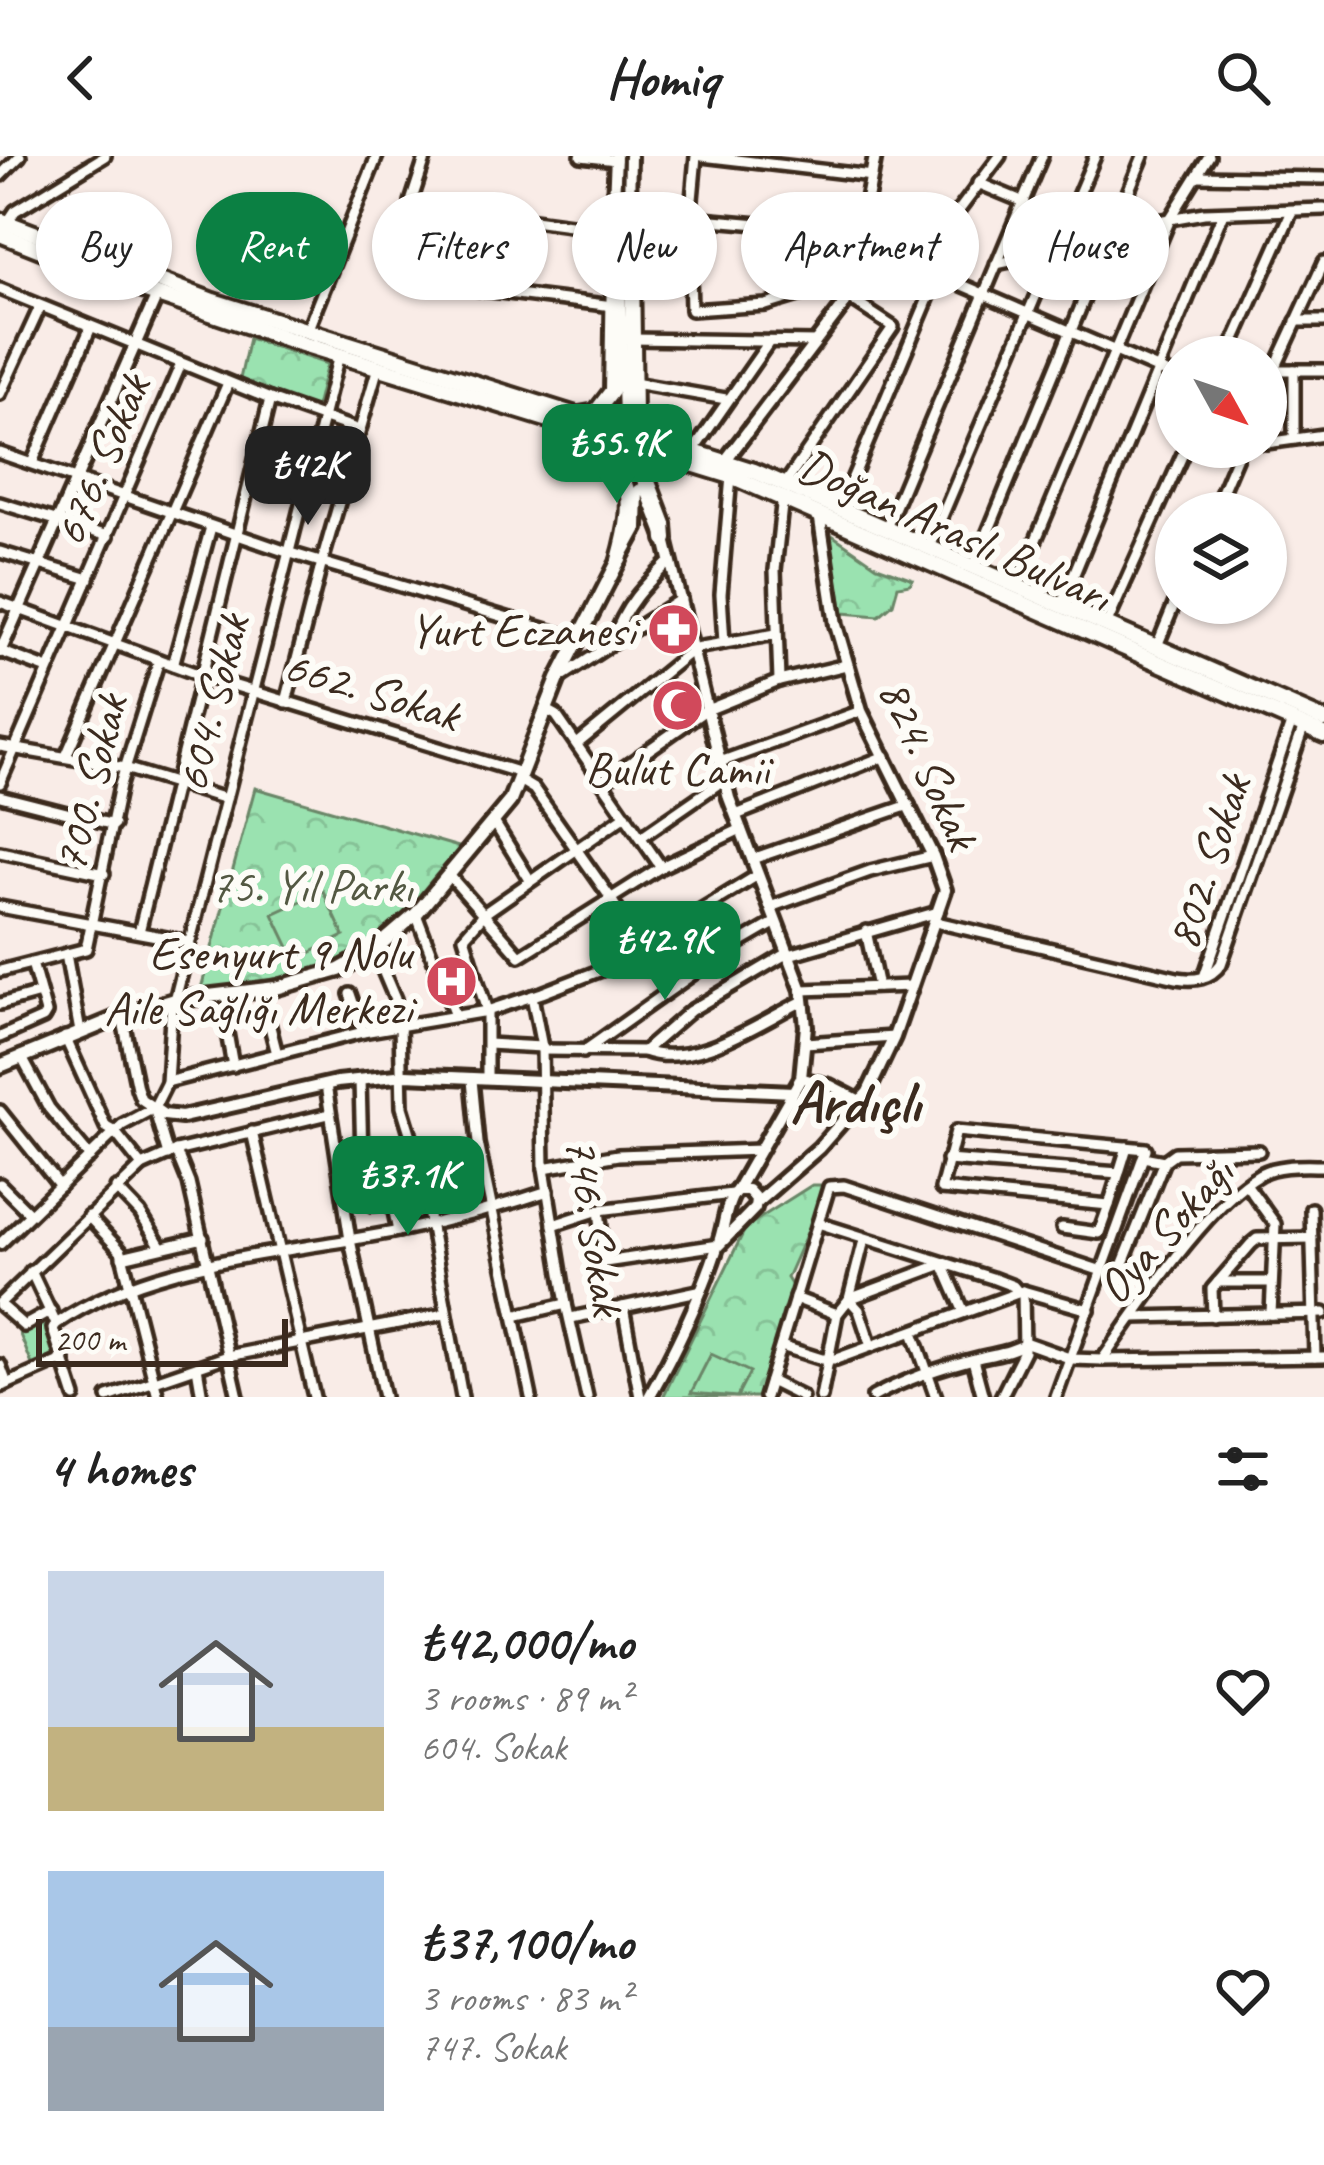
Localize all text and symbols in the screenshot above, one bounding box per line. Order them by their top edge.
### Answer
text: Homiq [606,44,718,112]
icon: back [48,45,114,111]
icon: search [1210,45,1276,111]
chip: Buy [36,192,172,300]
chip: Rent [196,192,348,300]
chip: Filters [372,192,548,300]
chip: New [572,192,717,300]
chip: Apartment [741,192,979,300]
chip: House [1003,192,1169,300]
north arrow [1155,336,1287,468]
map controls [1155,336,1287,624]
street label: 676. Sokak [38,362,165,555]
pin: ₺55.9K [519,404,715,506]
text: ₺55.9K [569,418,665,467]
pin: ₺42K [237,426,379,528]
street label: Doğan Araslı Bulvarı [790,435,1122,626]
text: ₺42K [272,440,344,489]
button: layers [1155,492,1287,624]
place label: Yurt Eczanesi [409,600,641,660]
pharmacy icon: Yurt Eczanesi [646,602,702,658]
street label: 604. Sokak [161,605,264,798]
street label: 662. Sokak [277,635,470,746]
street label: 824. Sokak [865,670,994,862]
mosque icon: Bulut Camii [649,678,705,734]
street label: 700. Sokak [39,685,142,878]
place label: Bulut Camii [585,739,774,799]
street label: 802. Sokak [1152,764,1265,957]
park label: 75. Yıl Parkı [210,856,414,916]
pin: ₺42.9K [567,901,763,1003]
text: ₺42.9K [616,915,714,964]
place label: Esenyurt 9 Nolu Aile Sağlığı Merkezi [104,923,418,1038]
hospital icon: Esenyurt 9 Nolu Aile Sağlığı Merkezi [423,953,479,1009]
district label: Ardıçlı [790,1064,924,1140]
street label: 746. Sokak [551,1132,639,1323]
pin: ₺37.1K [310,1136,506,1238]
street label: Oya Sokağı [1084,1143,1248,1316]
text: ₺37.1K [359,1150,457,1199]
scale bar [36,1313,288,1366]
text: 200 m [54,1319,125,1361]
icon: filters [1210,1436,1276,1502]
text: 4 homes [48,1437,192,1501]
text: ₺42,000/mo [420,1610,633,1674]
icon: home [144,1619,288,1763]
icon: heart [1210,1658,1276,1724]
text: 3 rooms · 89 m² [420,1674,631,1723]
text: 604. Sokak [420,1723,566,1772]
text: ₺37,100/mo [420,1910,633,1974]
icon: home [144,1919,288,2063]
icon: heart [1210,1958,1276,2024]
text: 3 rooms · 83 m² [420,1974,631,2023]
text: 747. Sokak [420,2023,566,2072]

